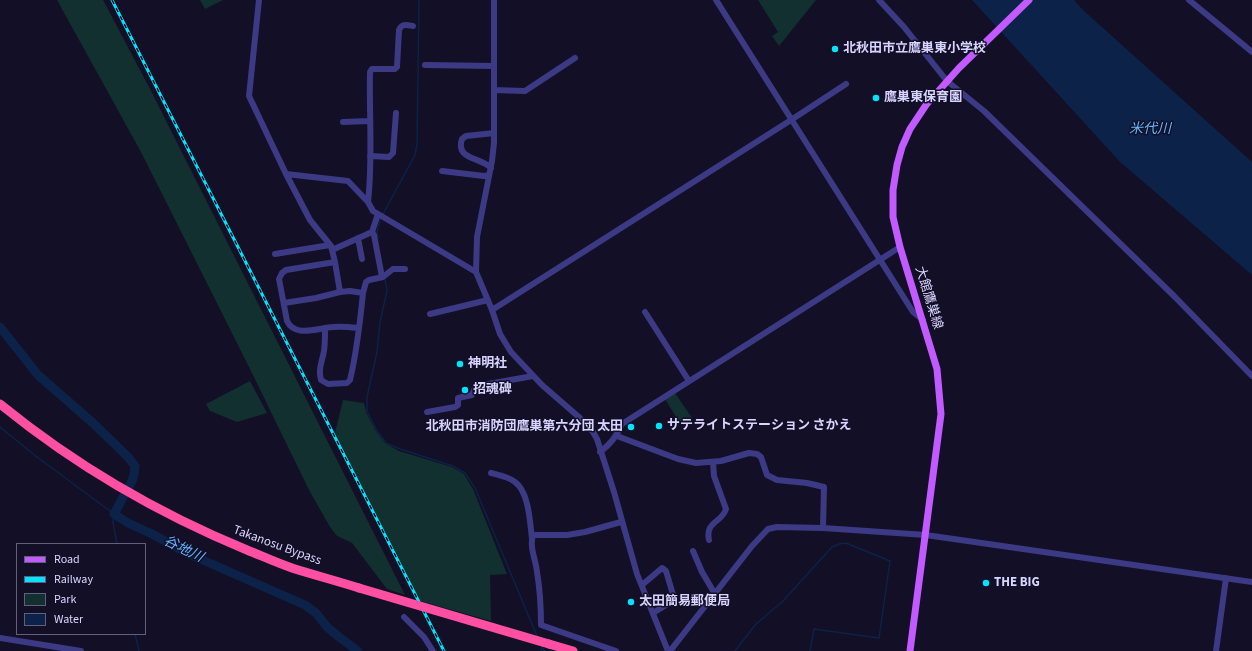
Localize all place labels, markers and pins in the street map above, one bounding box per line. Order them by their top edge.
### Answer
place label: 北秋田市立鷹巣東小学校 [843,41,986,57]
marker: 北秋田市立鷹巣東小学校 [830,44,840,54]
place label: 鷹巣東保育園 [884,90,962,106]
marker: 鷹巣東保育園 [871,93,881,103]
place label: 神明社 [468,356,507,372]
marker: 神明社 [455,359,465,369]
place label: 招魂碑 [473,382,512,398]
marker: 招魂碑 [460,385,470,395]
place label: サテライトステーション さかえ [667,418,852,434]
place label: 北秋田市消防団鷹巣第六分団 太田 [425,419,623,435]
marker: サテライトステーション さかえ [654,421,664,431]
marker: 北秋田市消防団鷹巣第六分団 太田 [626,422,636,432]
place label: THE BIG [994,575,1040,591]
marker: THE BIG [981,578,991,588]
place label: 太田簡易郵便局 [639,594,730,610]
marker: 太田簡易郵便局 [626,597,636,607]

